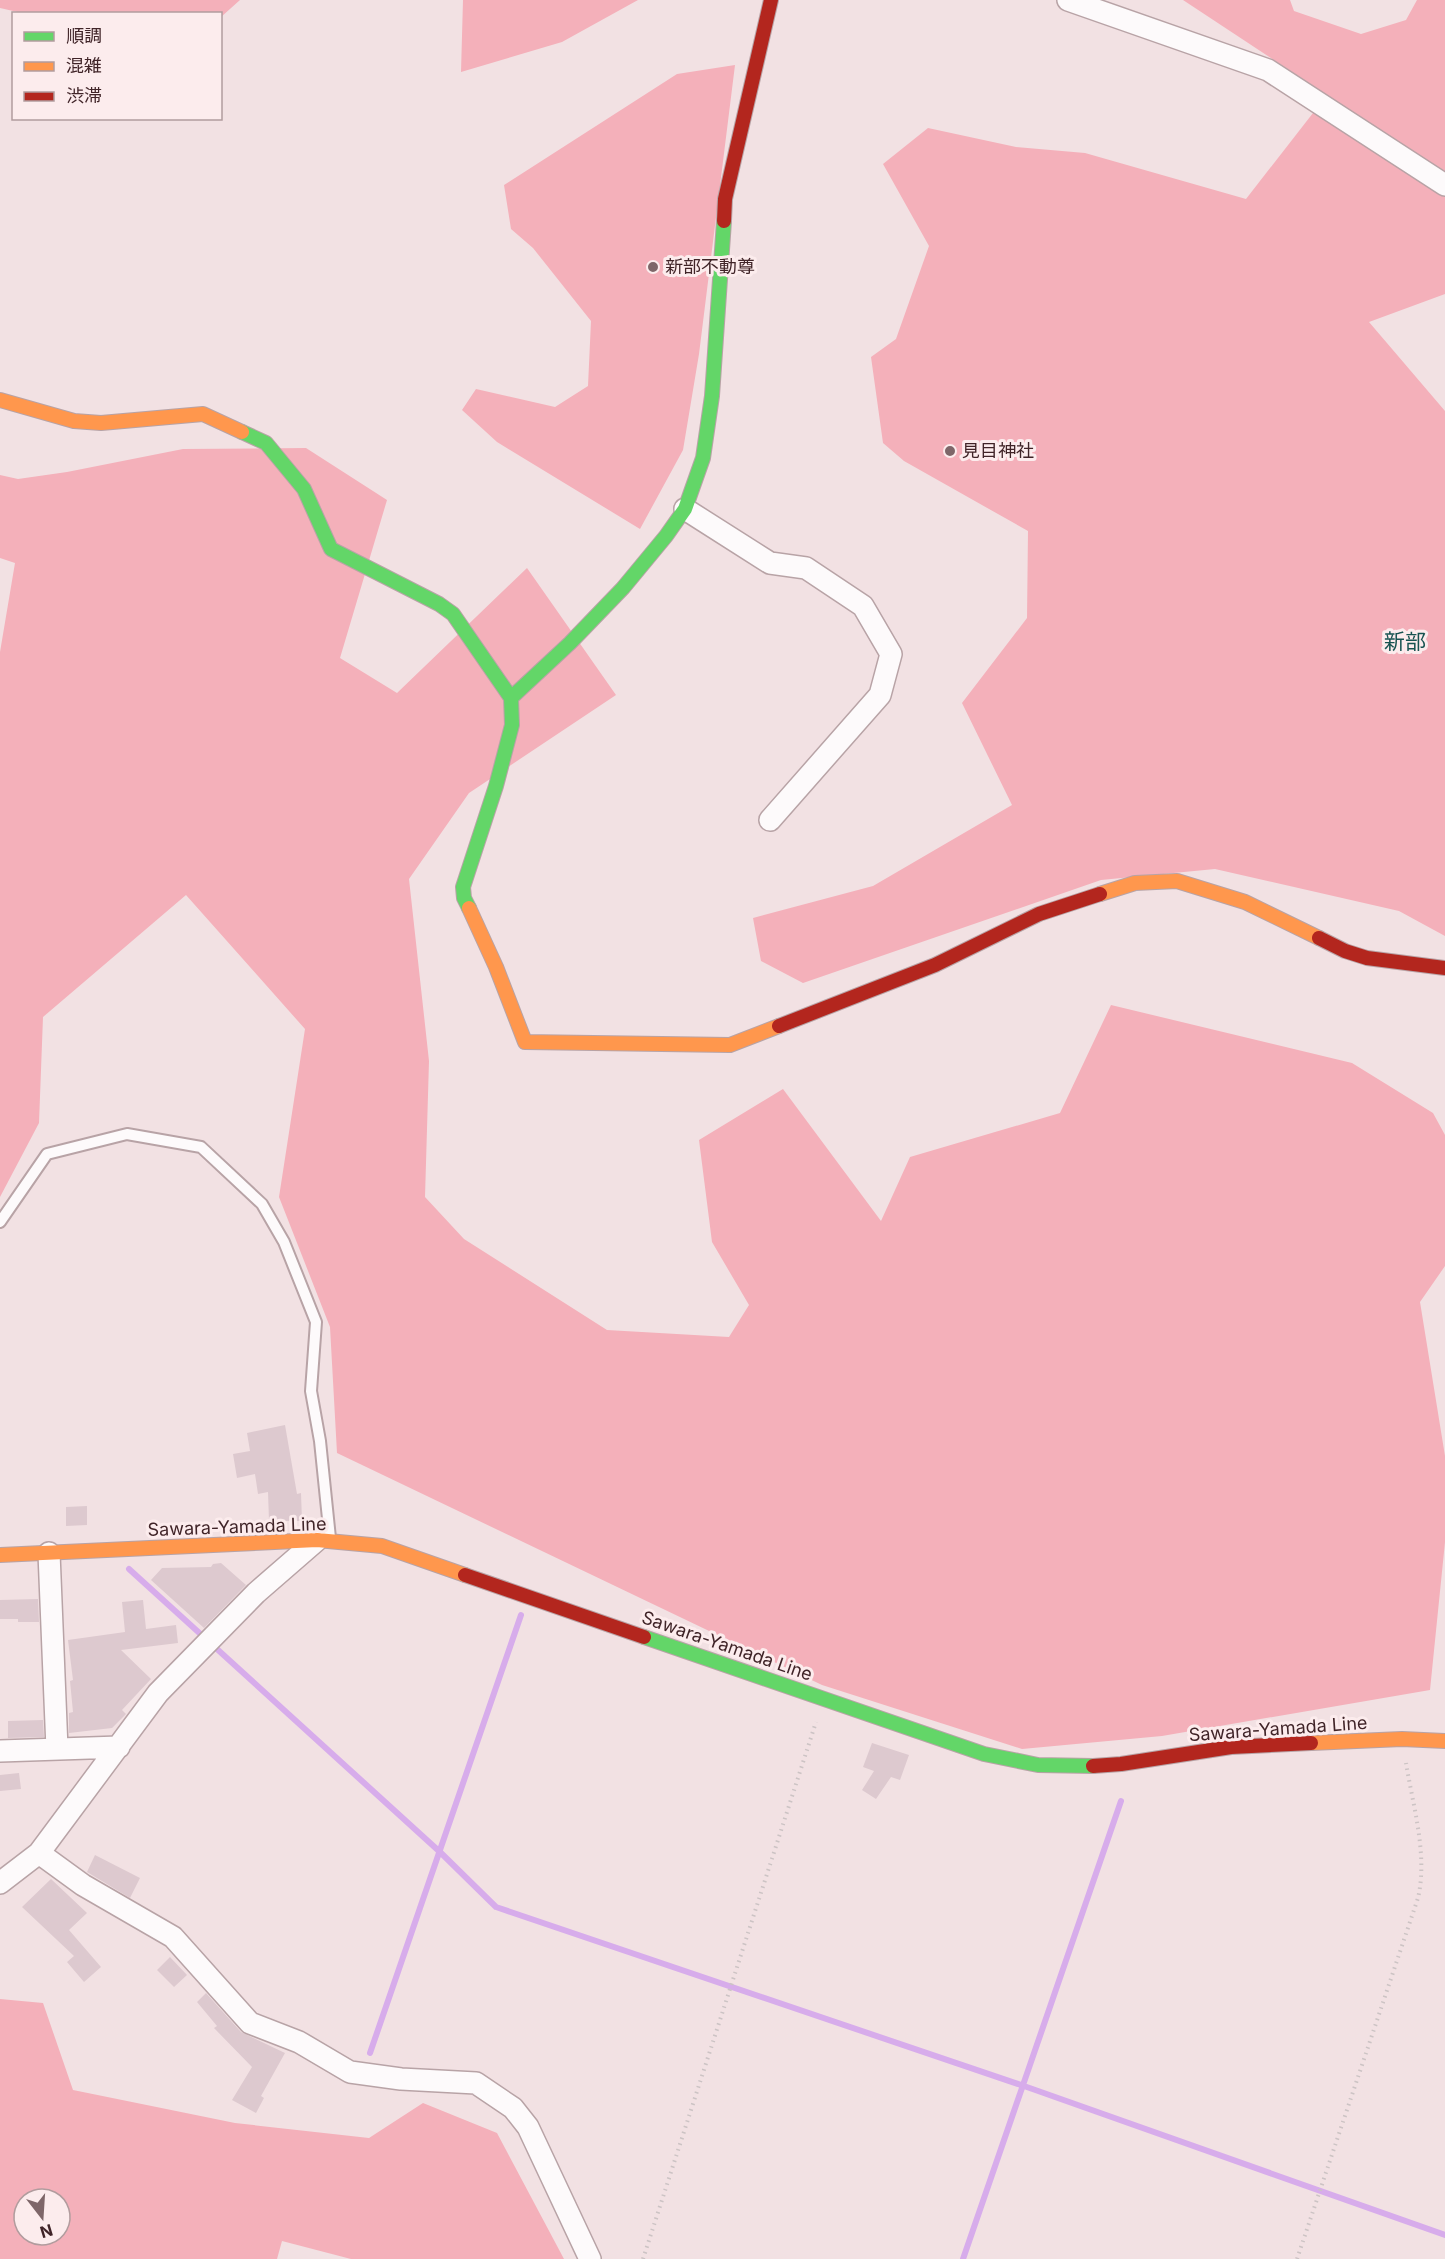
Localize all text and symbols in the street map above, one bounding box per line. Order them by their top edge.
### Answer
legend [12,12,222,120]
text: 順調 [66,25,102,46]
text: 混雑 [66,55,102,76]
text: 渋滞 [66,85,102,106]
place label: 新部不動尊 [665,256,755,277]
marker: 新部不動尊 [646,260,660,274]
place label: 見目神社 [962,440,1034,461]
marker: 見目神社 [943,444,957,458]
district label: 新部 [1384,629,1426,654]
street label: Sawara-Yamada Line [147,1513,327,1540]
street label: Sawara-Yamada Line [639,1606,815,1685]
street label: Sawara-Yamada Line [1188,1712,1368,1745]
north arrow [12,2187,72,2247]
text: N [38,2220,55,2243]

